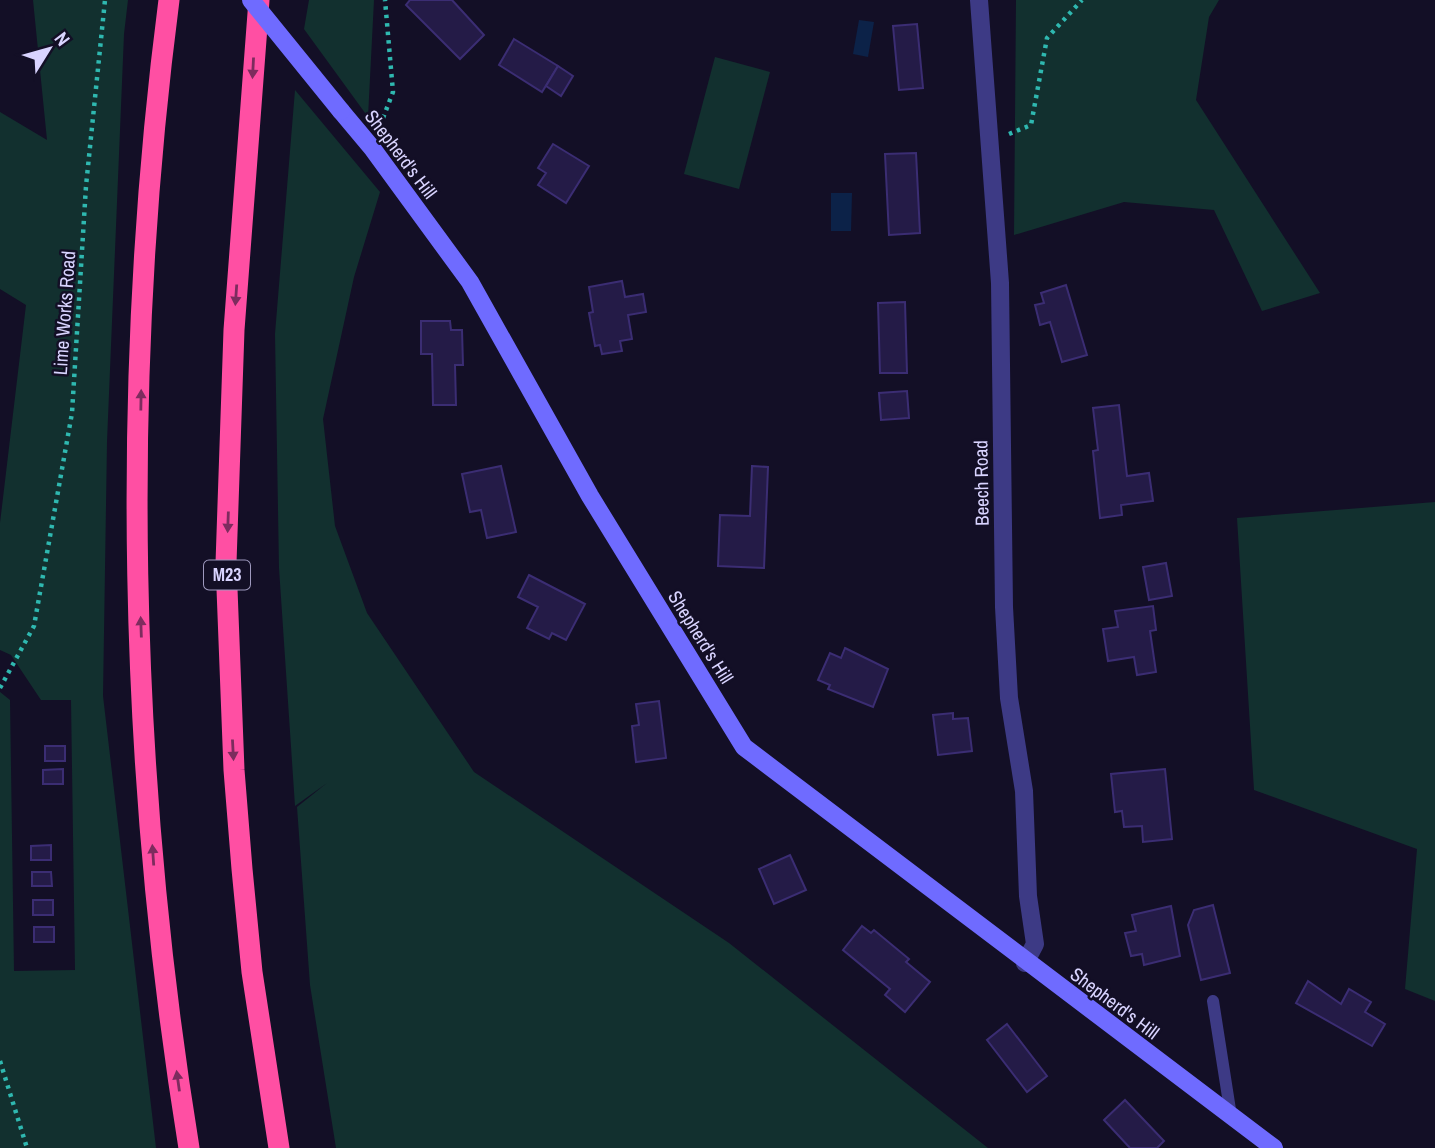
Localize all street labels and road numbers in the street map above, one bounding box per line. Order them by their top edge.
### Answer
street label: Shepherd's Hill [359,104,443,204]
street label: Lime Works Road [47,250,81,376]
street label: Beech Road [967,440,995,526]
road number: M23 [204,560,250,590]
street label: Shepherd's Hill [662,586,740,688]
street label: Shepherd's Hill [1065,961,1165,1045]

